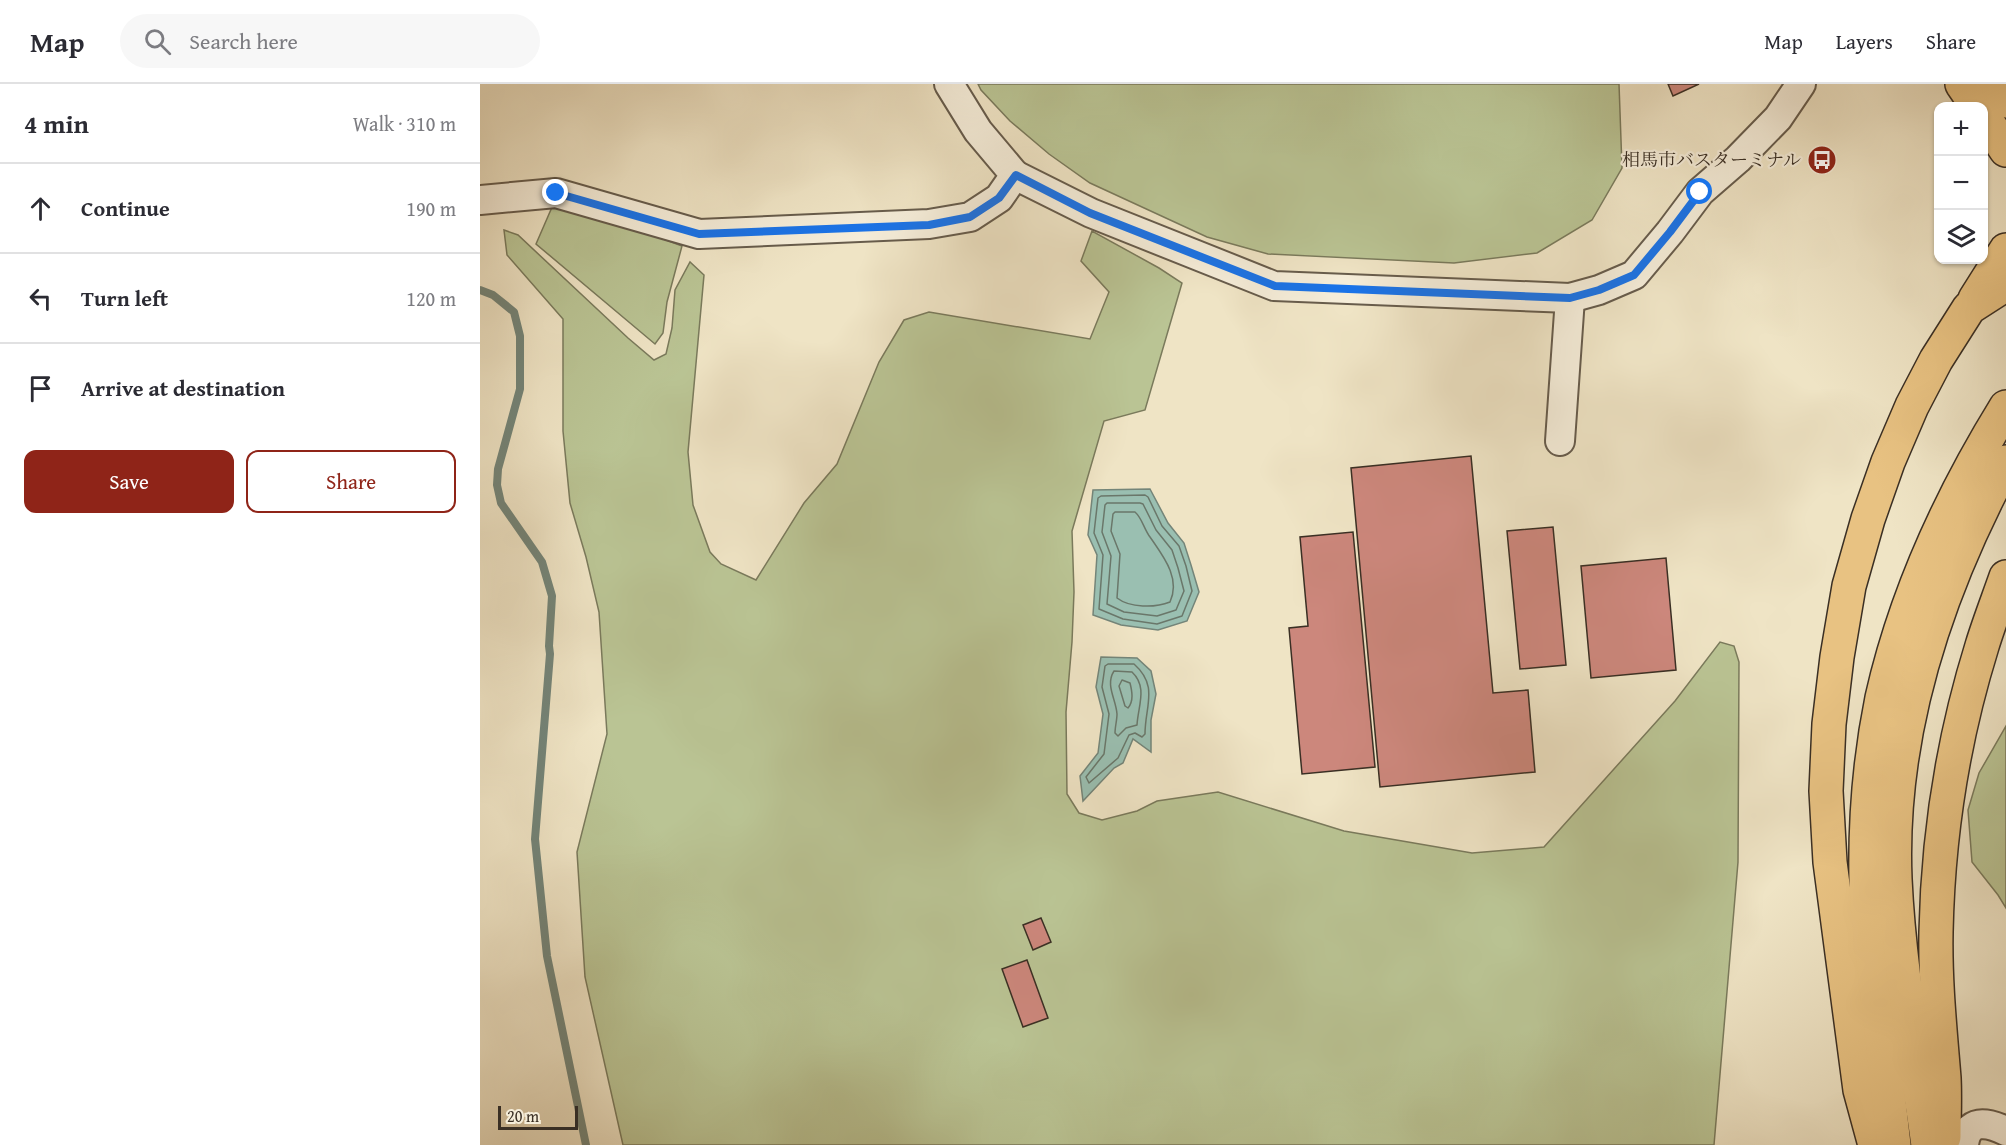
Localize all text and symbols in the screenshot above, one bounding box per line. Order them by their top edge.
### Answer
search box [120,14,540,68]
text: Map [30,21,84,62]
icon: search [141,25,174,58]
text: Search here [189,25,298,57]
text: Map [1764,26,1803,57]
text: Layers [1836,26,1893,57]
text: Share [1926,26,1976,57]
map controls [1934,102,1988,264]
button: + [1934,102,1988,156]
text: 4 min [24,104,89,143]
text: Walk · 310 m [353,109,456,138]
bus stop icon: 相馬市バスターミナル [1806,144,1838,176]
place label: 相馬市バスターミナル [1622,146,1801,173]
button: − [1934,156,1988,210]
route start [1686,178,1712,204]
route end [542,179,568,205]
icon: ahead [24,192,57,225]
text: Continue [81,192,170,224]
text: 190 m [406,194,456,223]
button: layers [1934,210,1988,264]
icon: left [24,282,57,315]
text: Turn left [81,282,168,314]
text: 120 m [406,284,456,313]
icon: arrive [24,372,57,405]
text: Arrive at destination [81,372,285,404]
button: Save [24,450,234,513]
button: Share [246,450,456,513]
scale bar [498,1103,578,1130]
text: 20 m [507,1104,539,1128]

